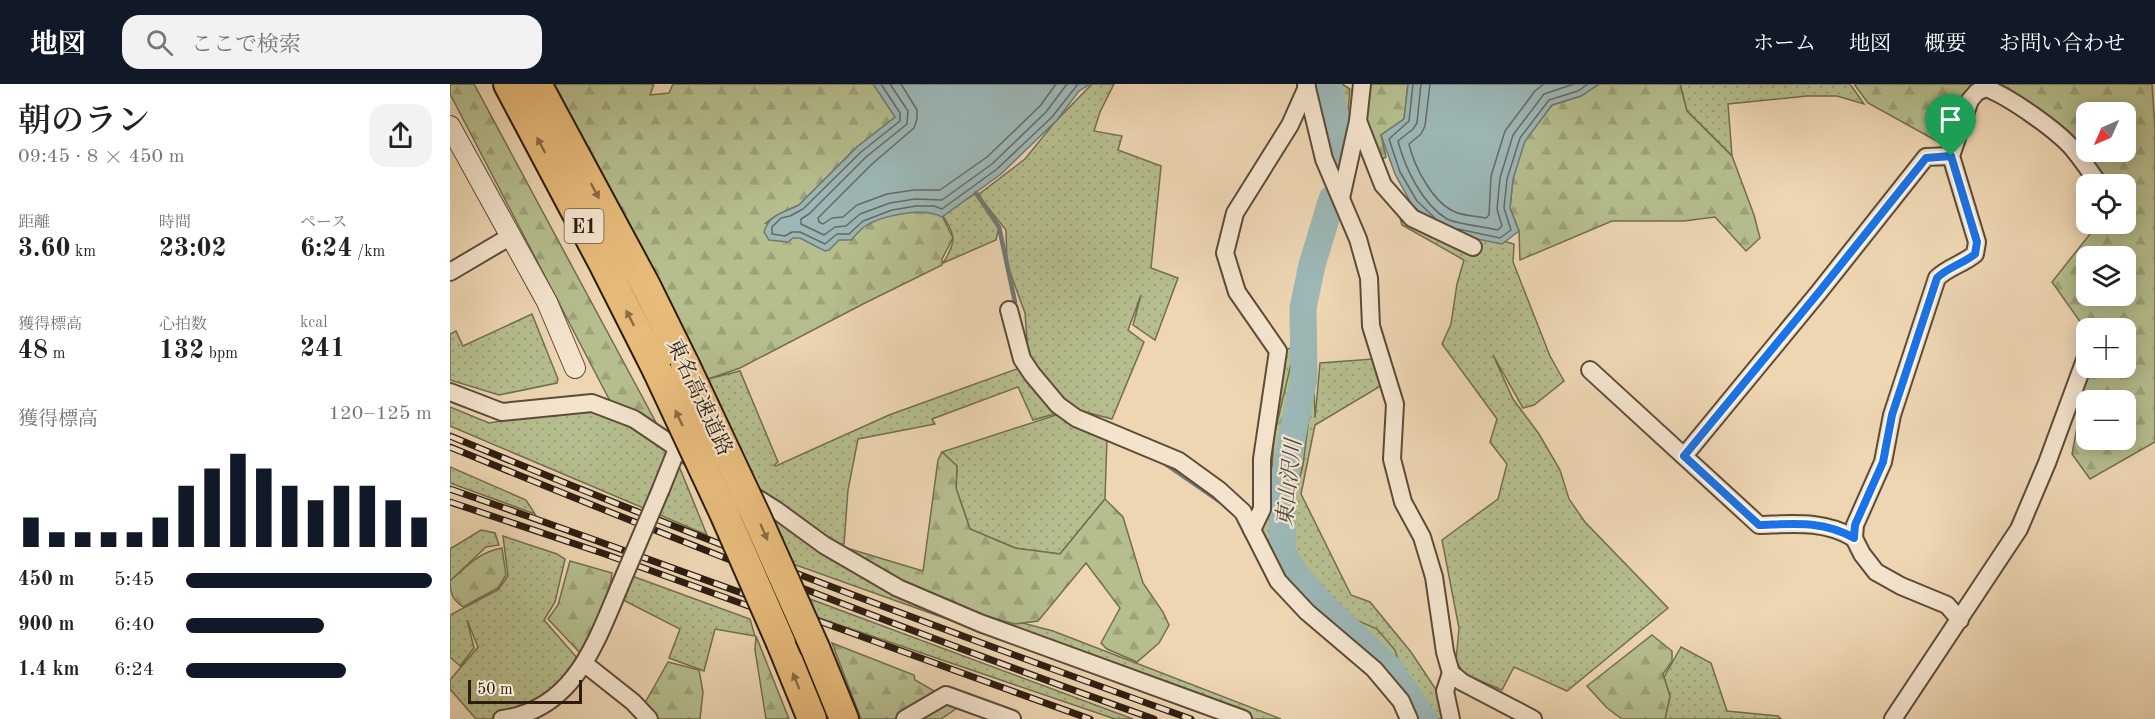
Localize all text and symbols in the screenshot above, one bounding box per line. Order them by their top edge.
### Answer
search box [122,15,542,69]
icon: search [143,26,176,59]
text: 地図 [30,32,86,60]
text: ここで検索 [191,34,301,56]
text: ホーム [1753,34,1816,55]
text: 地図 [1849,34,1891,55]
text: 概要 [1924,34,1966,55]
text: お問い合わせ [1999,34,2125,55]
pin [1925,94,1976,156]
north arrow [2076,102,2136,162]
map controls [2076,102,2136,450]
icon: arrive [1934,103,1967,136]
button: share [369,104,432,167]
text: 朝のラン [18,106,150,139]
one-way arrow [536,136,545,153]
text: 09:45 · 8 × 450 m [18,147,185,167]
button: locate [2076,174,2136,234]
one-way arrow [590,183,600,200]
road number: E1 [564,209,604,243]
text: 距離 [18,215,50,231]
text: 時間 [159,215,191,231]
text: ペース [300,215,347,231]
text: 3.60 [18,236,71,262]
text: 23:02 [159,236,227,262]
text: 6:24 [300,236,353,262]
text: km [71,244,96,260]
text: /km [353,244,385,260]
button: layers [2076,246,2136,306]
one-way arrow [626,309,635,326]
text: kcal [300,315,328,331]
text: 獲得標高 [18,317,82,333]
text: 心拍数 [159,317,207,333]
button: + [2076,318,2136,378]
street label: 東名高速道路 [662,335,737,459]
text: 241 [300,336,345,362]
text: 48 [18,338,48,364]
text: 132 [159,338,204,364]
text: m [48,346,65,362]
text: bpm [204,346,238,362]
button: − [2076,390,2136,450]
text: 120–125 m [329,404,432,424]
one-way arrow [674,408,684,426]
text: 獲得標高 [18,410,98,430]
water label: 東山沢川 [1272,436,1306,528]
one-way arrow [759,524,768,541]
text: 450 m [18,570,74,590]
text: 5:45 [114,570,154,590]
text: 900 m [18,615,74,635]
text: 6:40 [114,615,154,635]
text: 1.4 km [18,660,80,680]
text: 6:24 [114,660,154,680]
one-way arrow [791,672,800,690]
scale bar [468,677,582,704]
text: 50 m [477,682,513,698]

